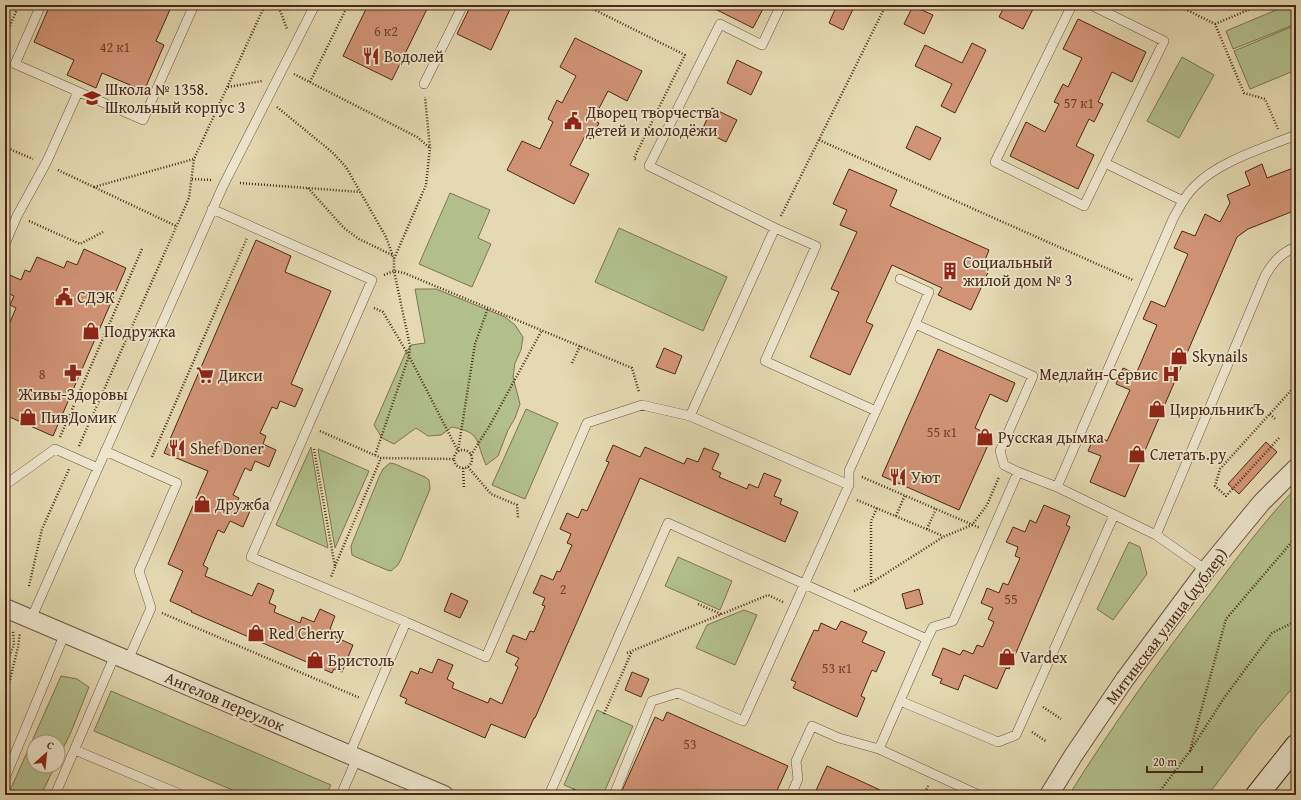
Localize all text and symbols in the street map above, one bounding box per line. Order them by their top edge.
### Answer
house number: 6 к2 [374,21,398,41]
house number: 42 к1 [100,37,130,57]
place label: Водолей [384,44,444,68]
restaurant icon: Водолей [361,46,381,66]
place label: Школа № 1358. Школьный корпус 3 [105,77,245,119]
school or university icon: Школа № 1358. Школьный корпус 3 [82,88,102,108]
house number: 57 к1 [1064,93,1094,113]
place label: Дворец творчества детей и молодёжи [585,100,720,142]
public building icon: Дворец творчества детей и молодёжи [563,111,583,131]
place label: Социальный жилой дом № 3 [963,250,1072,292]
building icon: Социальный жилой дом № 3 [940,261,960,281]
place label: СДЭК [77,285,115,309]
public building icon: СДЭК [54,287,74,307]
place label: Подружка [104,319,176,343]
shop icon: Подружка [81,321,101,341]
place label: Skynails [1192,344,1248,368]
shop icon: Skynails [1169,346,1189,366]
place label: Медлайн-Сервис [1039,362,1158,386]
pharmacy icon: Живы-Здоровы [63,363,83,383]
place label: Дикси [217,363,263,387]
house number: 8 [39,364,46,384]
hospital icon: Медлайн-Сервис [1161,364,1181,384]
supermarket icon: Дикси [195,365,215,385]
place label: Живы-Здоровы [17,382,128,406]
place label: ЦирюльникЪ [1170,397,1265,421]
shop icon: ЦирюльникЪ [1147,399,1167,419]
place label: ПивДомик [41,405,117,429]
shop icon: ПивДомик [18,407,38,427]
house number: 55 к1 [927,422,957,442]
place label: Русская дымка [998,425,1104,449]
shop icon: Русская дымка [975,427,995,447]
place label: Shef Doner [190,436,264,460]
restaurant icon: Shef Doner [167,438,187,458]
place label: Слетать.ру [1150,442,1226,466]
shop icon: Слетать.ру [1127,444,1147,464]
place label: Уют [911,465,940,489]
restaurant icon: Уют [888,467,908,487]
place label: Дружба [214,492,270,516]
shop icon: Дружба [192,494,212,514]
street label: Митинская улица (дублер) [1099,543,1233,709]
house number: 2 [560,579,566,599]
house number: 55 [1004,589,1018,609]
place label: Red Cherry [269,621,344,645]
shop icon: Red Cherry [246,623,266,643]
place label: Vardex [1020,645,1068,669]
shop icon: Vardex [997,647,1017,667]
place label: Бристоль [328,648,395,672]
shop icon: Бристоль [305,650,325,670]
house number: 53 к1 [822,658,852,678]
street label: Ангелов переулок [162,665,289,737]
north arrow [26,734,66,774]
house number: 53 [683,734,697,754]
text: С [44,737,57,754]
scale bar [1147,748,1202,774]
text: 20 m [1153,753,1177,770]

